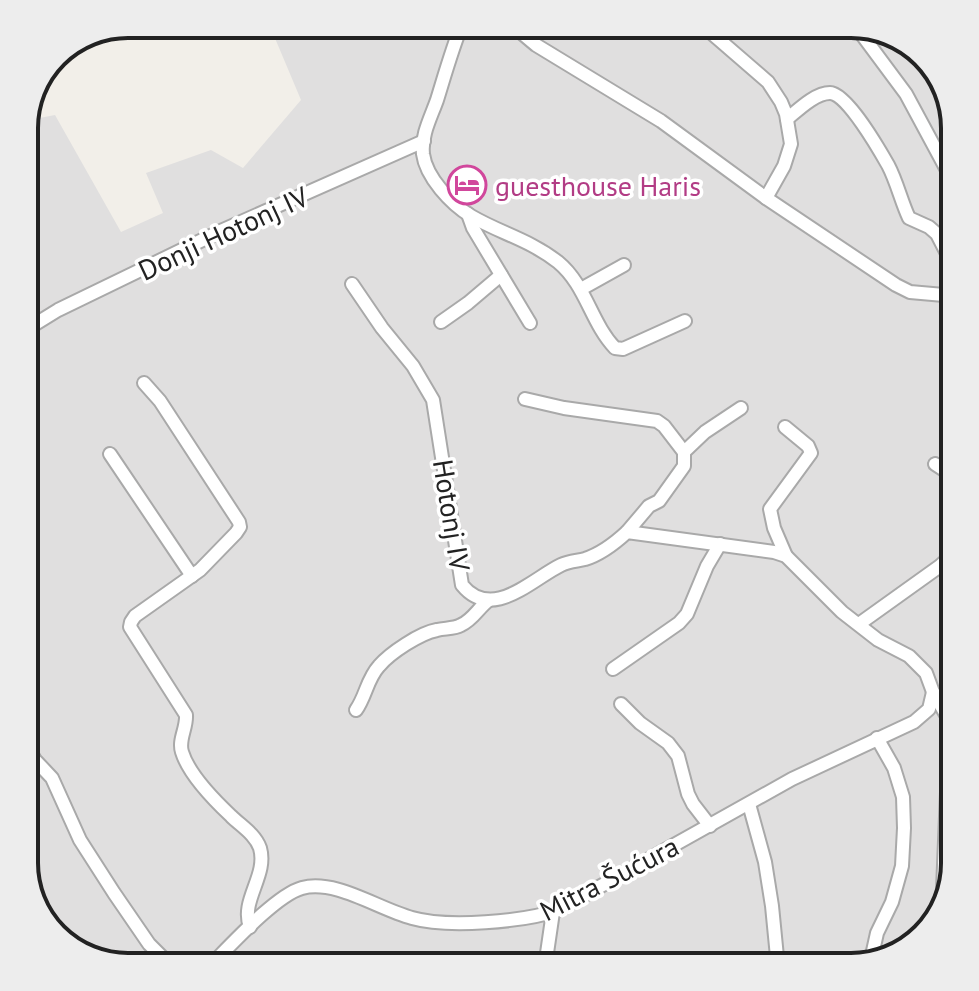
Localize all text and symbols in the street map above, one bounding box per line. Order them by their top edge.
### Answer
hotel icon: guesthouse Haris [446,164,488,206]
place label: guesthouse Haris [495,167,701,204]
street label: Donji Hotonj IV [132,177,314,289]
street label: Hotonj IV [425,457,479,573]
street label: Mitra Šućura [533,827,685,929]

